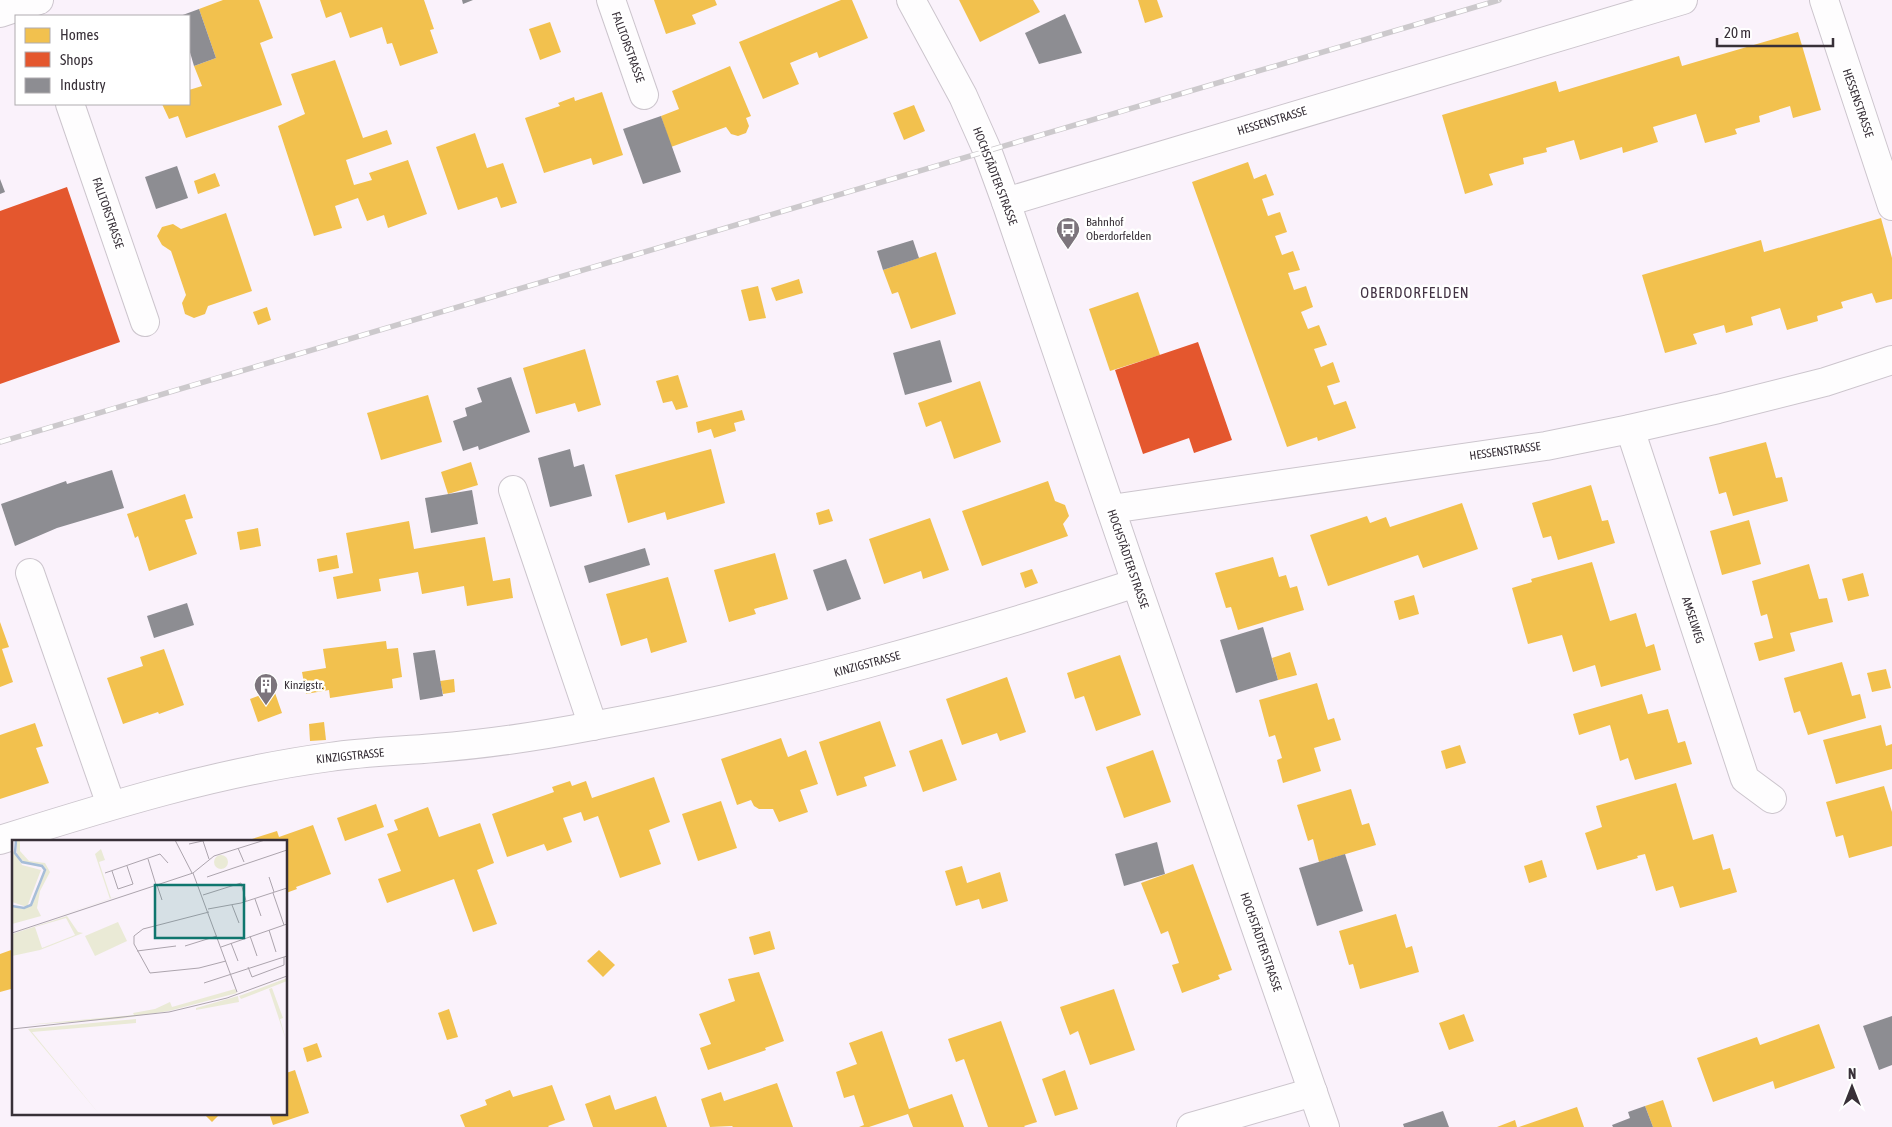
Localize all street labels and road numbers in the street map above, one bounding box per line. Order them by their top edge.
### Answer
street label: FALLTORSTRASSE [609,10,647,84]
street label: HESSENSTRASSE [1840,67,1876,139]
street label: HESSENSTRASSE [1236,104,1308,138]
street label: HOCHSTÄDTER STRASSE [970,125,1020,227]
street label: FALLTORSTRASSE [89,176,127,250]
street label: HESSENSTRASSE [1468,439,1542,463]
street label: HOCHSTÄDTER STRASSE [1104,508,1152,610]
street label: AMSELWEG [1679,595,1707,645]
street label: KINZIGSTRASSE [832,648,902,680]
street label: KINZIGSTRASSE [315,745,385,767]
street label: HOCHSTÄDTER STRASSE [1237,891,1285,993]

